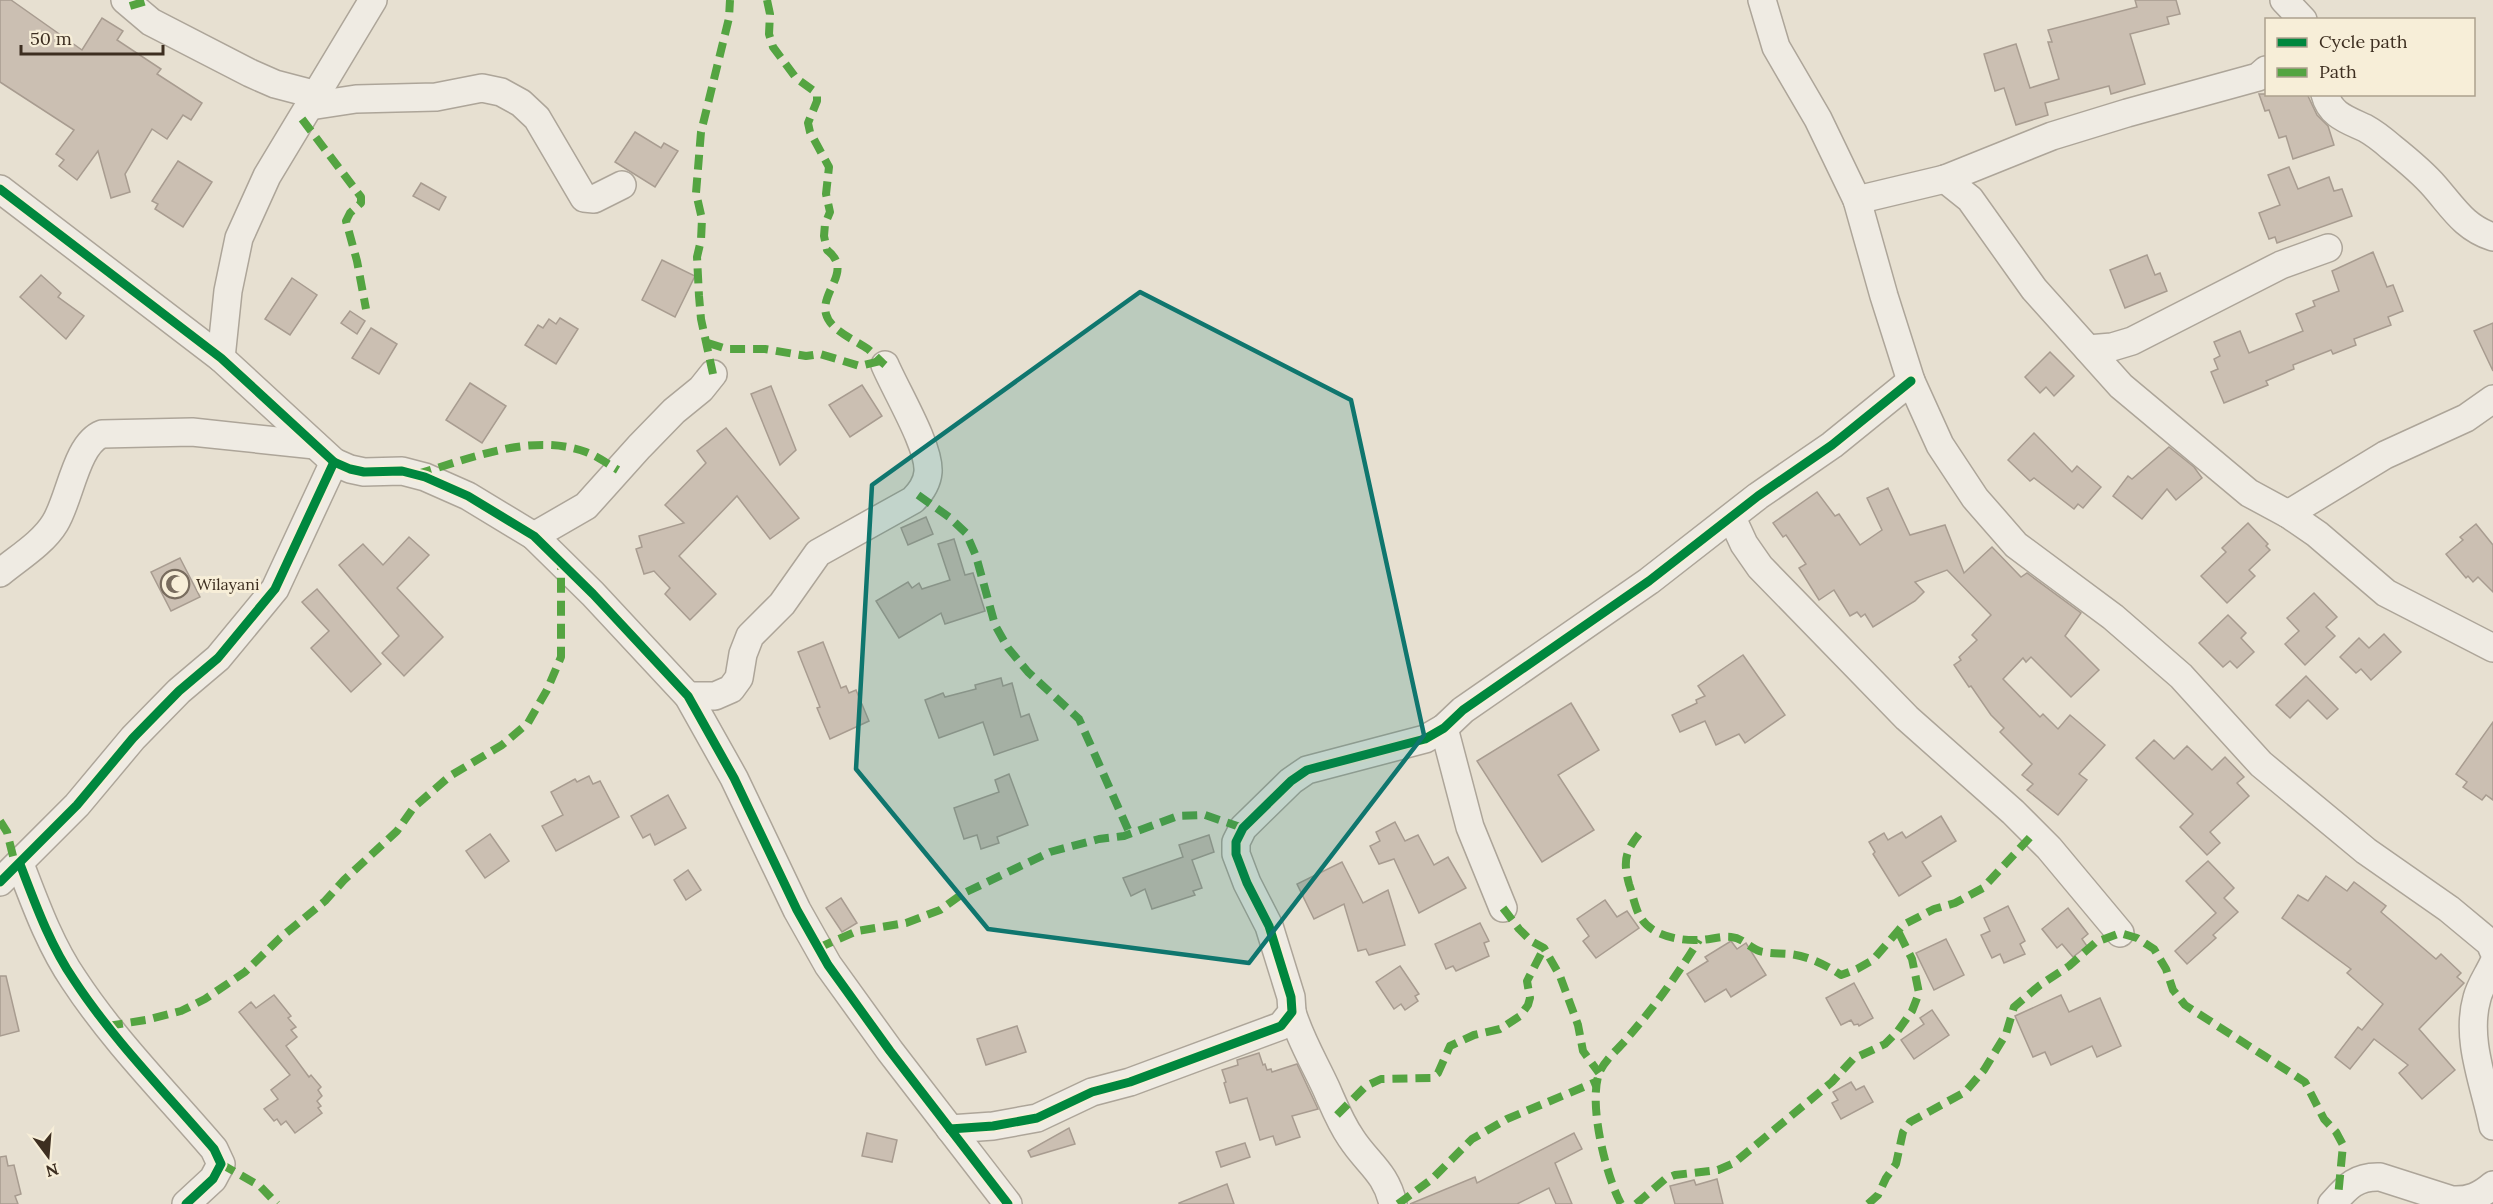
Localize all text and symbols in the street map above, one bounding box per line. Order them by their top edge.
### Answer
scale bar [21,18,164,56]
legend [2265,18,2475,96]
text: 50 m [30,27,72,50]
text: Cycle path [2319,30,2408,53]
text: Path [2319,60,2357,83]
mosque icon: Wilayani [159,568,191,600]
place label: Wilayani [196,574,260,594]
north arrow [18,1126,78,1186]
text: N [43,1159,61,1182]

